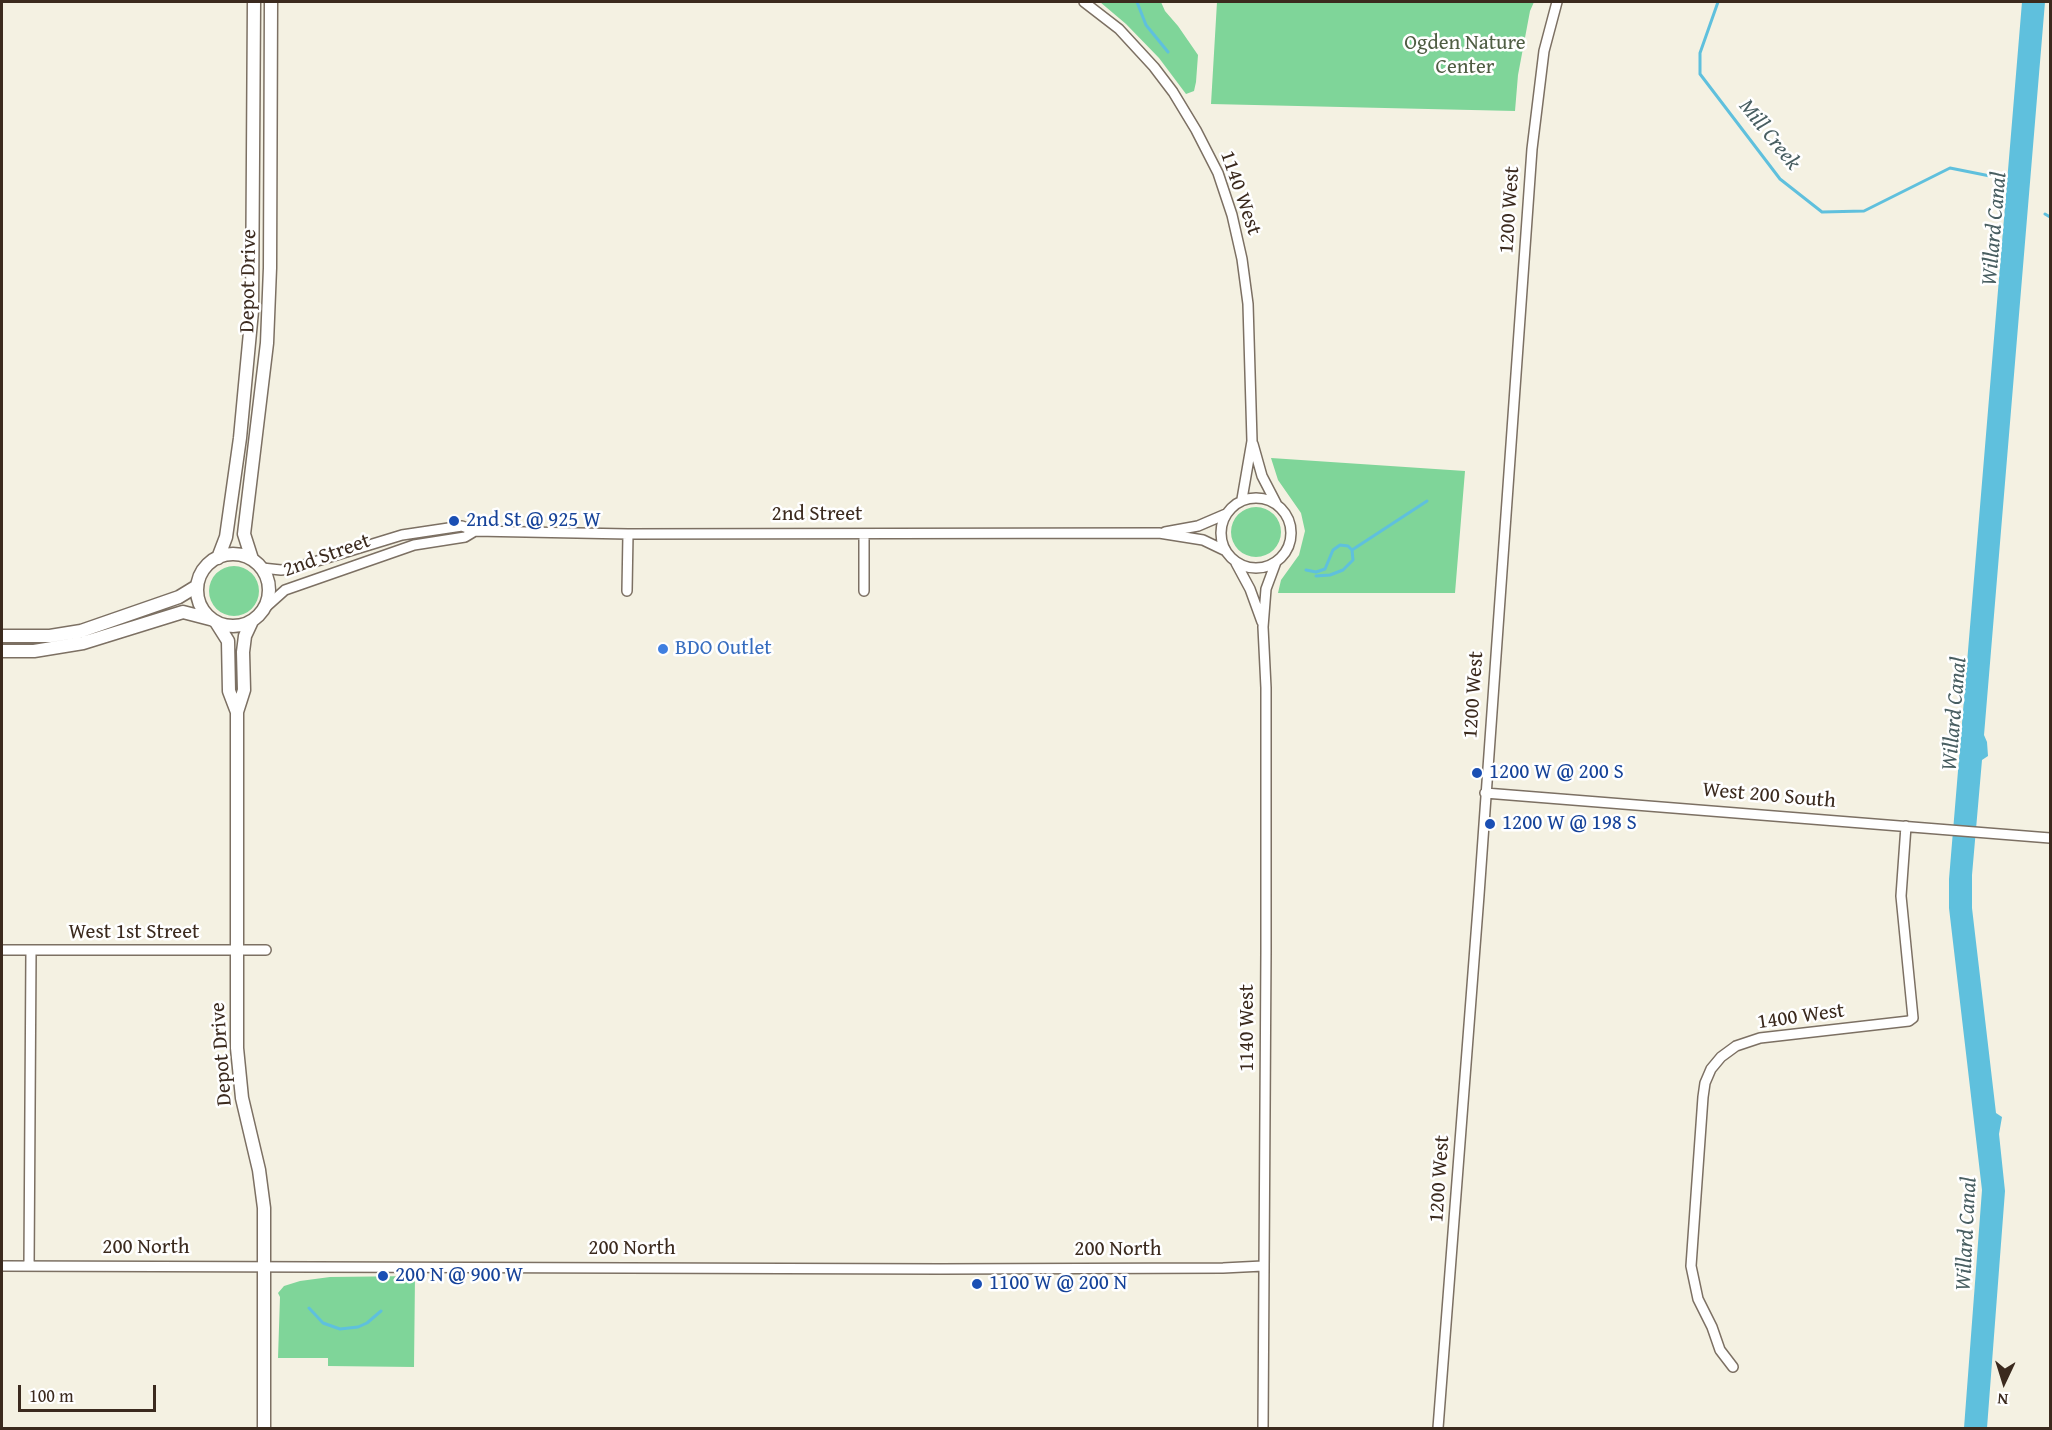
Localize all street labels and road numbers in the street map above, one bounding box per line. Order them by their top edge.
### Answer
street label: 1140 West [1214,147,1266,239]
street label: 1200 West [1494,165,1526,255]
street label: Depot Drive [235,229,263,333]
street label: 2nd Street [772,502,862,528]
street label: 2nd Street [280,529,374,583]
street label: 1200 West [1458,650,1490,740]
street label: West 200 South [1701,778,1837,814]
street label: West 1st Street [69,920,199,946]
street label: 1140 West [1235,984,1261,1072]
street label: 1400 West [1756,998,1846,1036]
street label: Depot Drive [206,1001,238,1107]
street label: 1200 West [1424,1134,1456,1224]
street label: 200 North [102,1235,190,1261]
street label: 200 North [588,1236,676,1262]
street label: 200 North [1074,1237,1162,1263]

